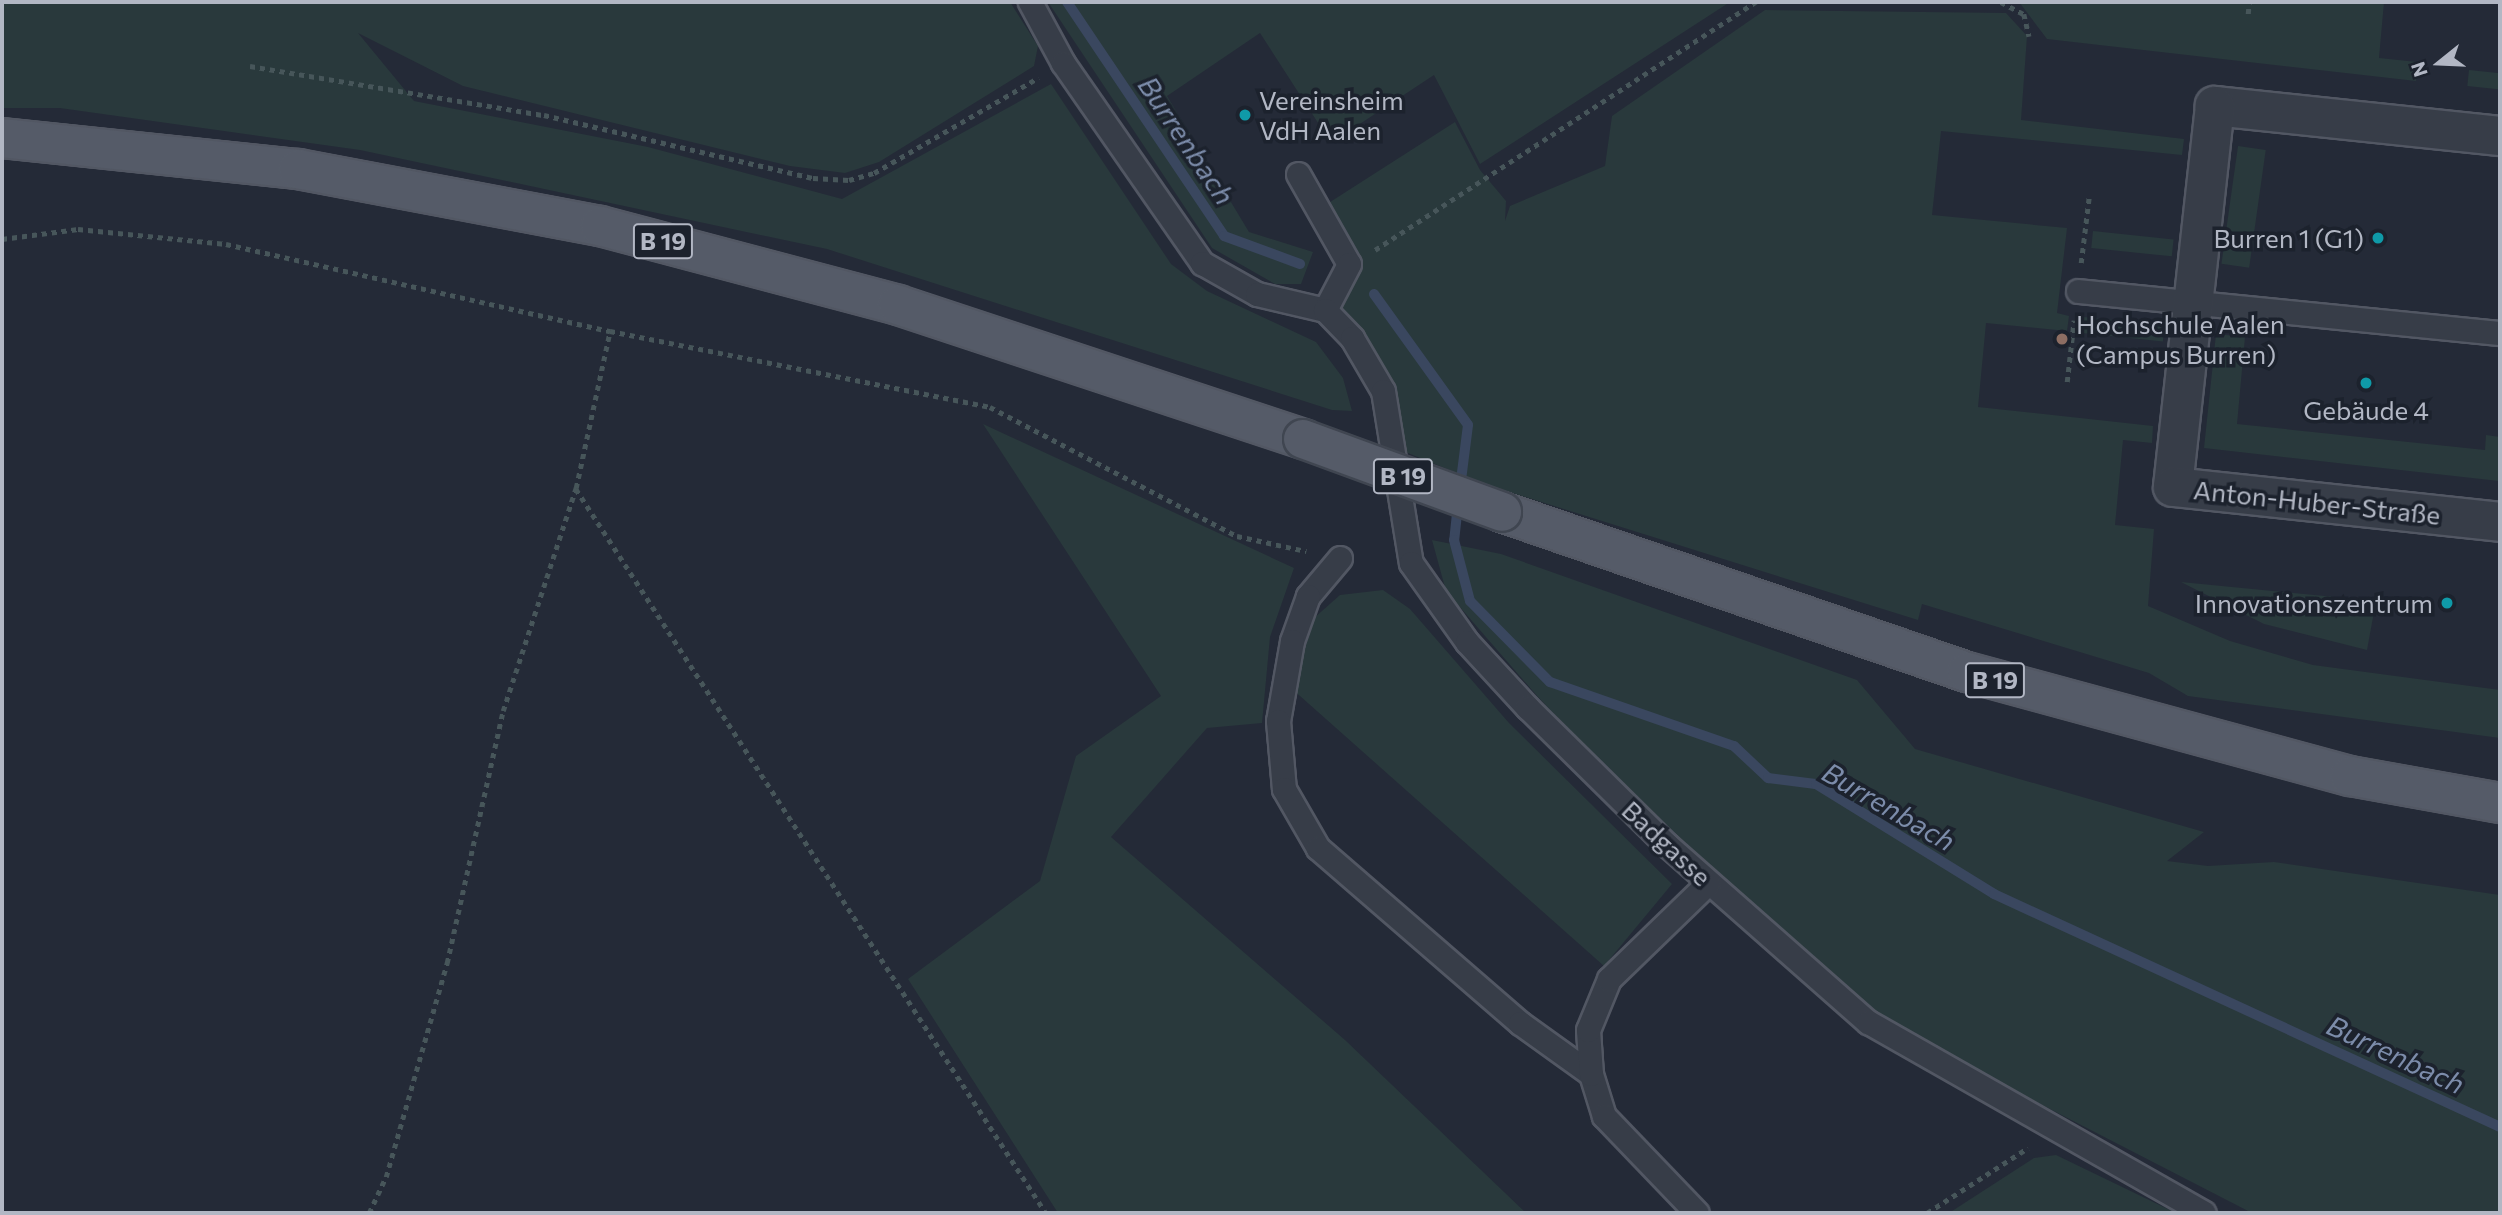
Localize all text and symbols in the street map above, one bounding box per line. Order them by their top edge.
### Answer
north arrow [2404,28,2474,98]
text: N [2405,59,2432,80]
water label: Burrenbach [1132,69,1242,211]
place label: Vereinsheim VdH Aalen [1259,84,1404,146]
marker: Vereinsheim VdH Aalen [1237,107,1253,123]
road number: B 19 [632,221,694,262]
place label: Burren 1 (G1) [2213,222,2364,254]
marker: Burren 1 (G1) [2370,230,2386,246]
place label: Hochschule Aalen (Campus Burren) [2076,308,2285,370]
marker: Hochschule Aalen (Campus Burren) [2054,331,2070,347]
marker: Gebäude 4 [2358,375,2374,391]
place label: Gebäude 4 [2303,394,2429,426]
road number: B 19 [1372,456,1434,496]
street label: Anton-Huber-Straße [2192,474,2442,530]
place label: Innovationszentrum [2195,587,2433,619]
marker: Innovationszentrum [2439,595,2455,611]
road number: B 19 [1964,660,2026,700]
water label: Burrenbach [1817,755,1961,857]
street label: Badgasse [1616,794,1718,892]
water label: Burrenbach [2322,1008,2470,1100]

